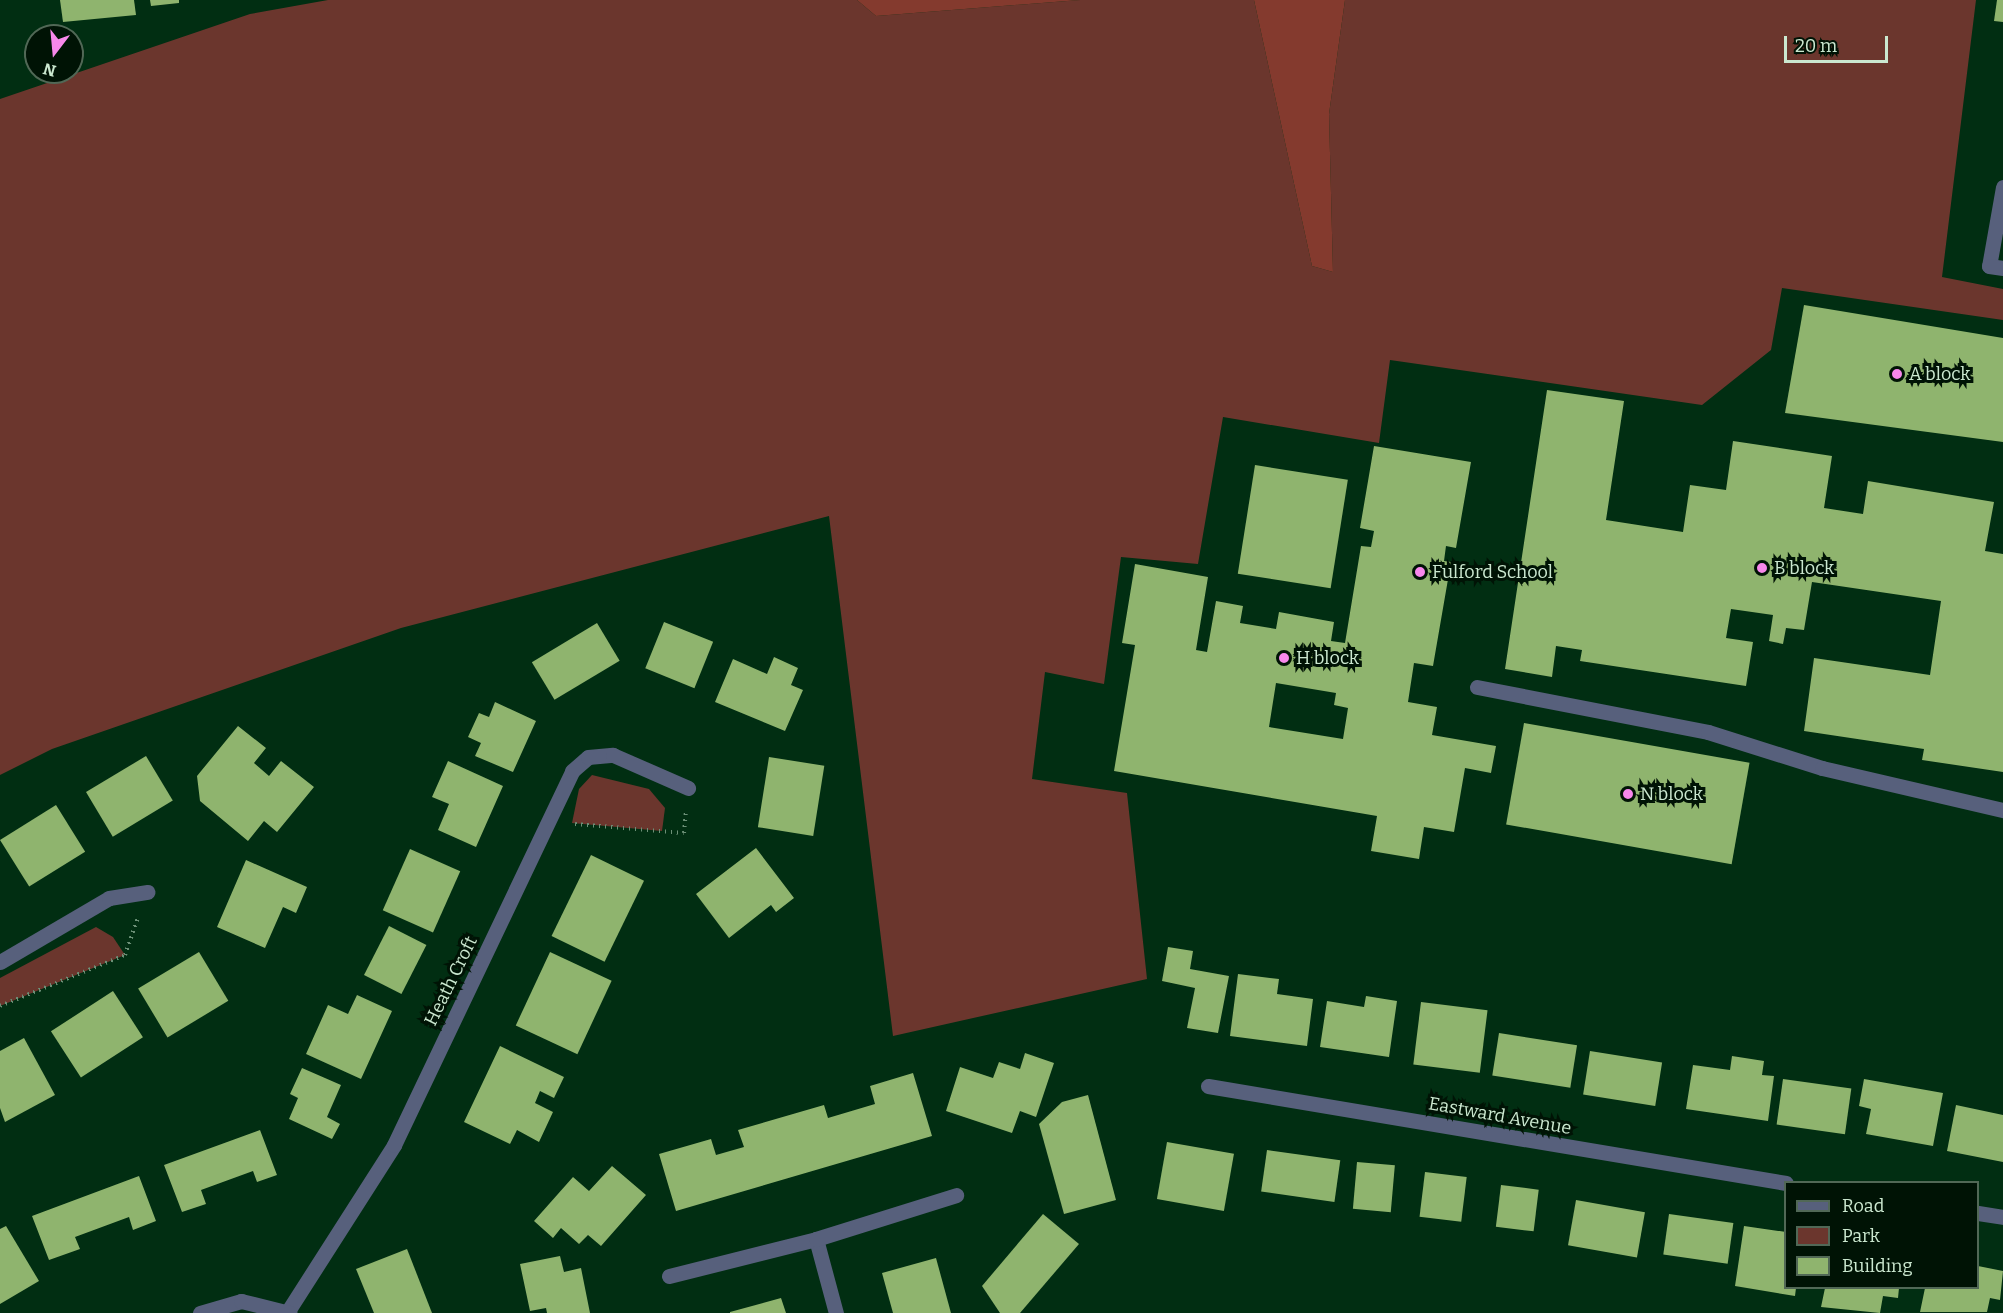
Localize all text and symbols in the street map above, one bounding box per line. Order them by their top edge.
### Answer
north arrow [24,24,84,84]
scale bar [1787,24,1890,62]
text: 20 m [1795,35,1837,57]
text: N [41,59,58,81]
place label: A block [1909,363,1970,385]
marker: A block [1890,367,1904,381]
place label: B block [1774,557,1834,579]
place label: Fulford School [1432,561,1553,583]
marker: B block [1755,561,1769,575]
marker: Fulford School [1413,565,1427,579]
place label: H block [1296,647,1359,669]
marker: H block [1277,651,1291,665]
place label: N block [1640,783,1703,805]
marker: N block [1621,787,1635,801]
street label: Heath Croft [420,933,482,1029]
street label: Eastward Avenue [1427,1093,1573,1139]
legend [1784,1181,1979,1289]
text: Road [1842,1195,1884,1217]
text: Park [1842,1225,1880,1247]
text: Building [1842,1255,1913,1277]

